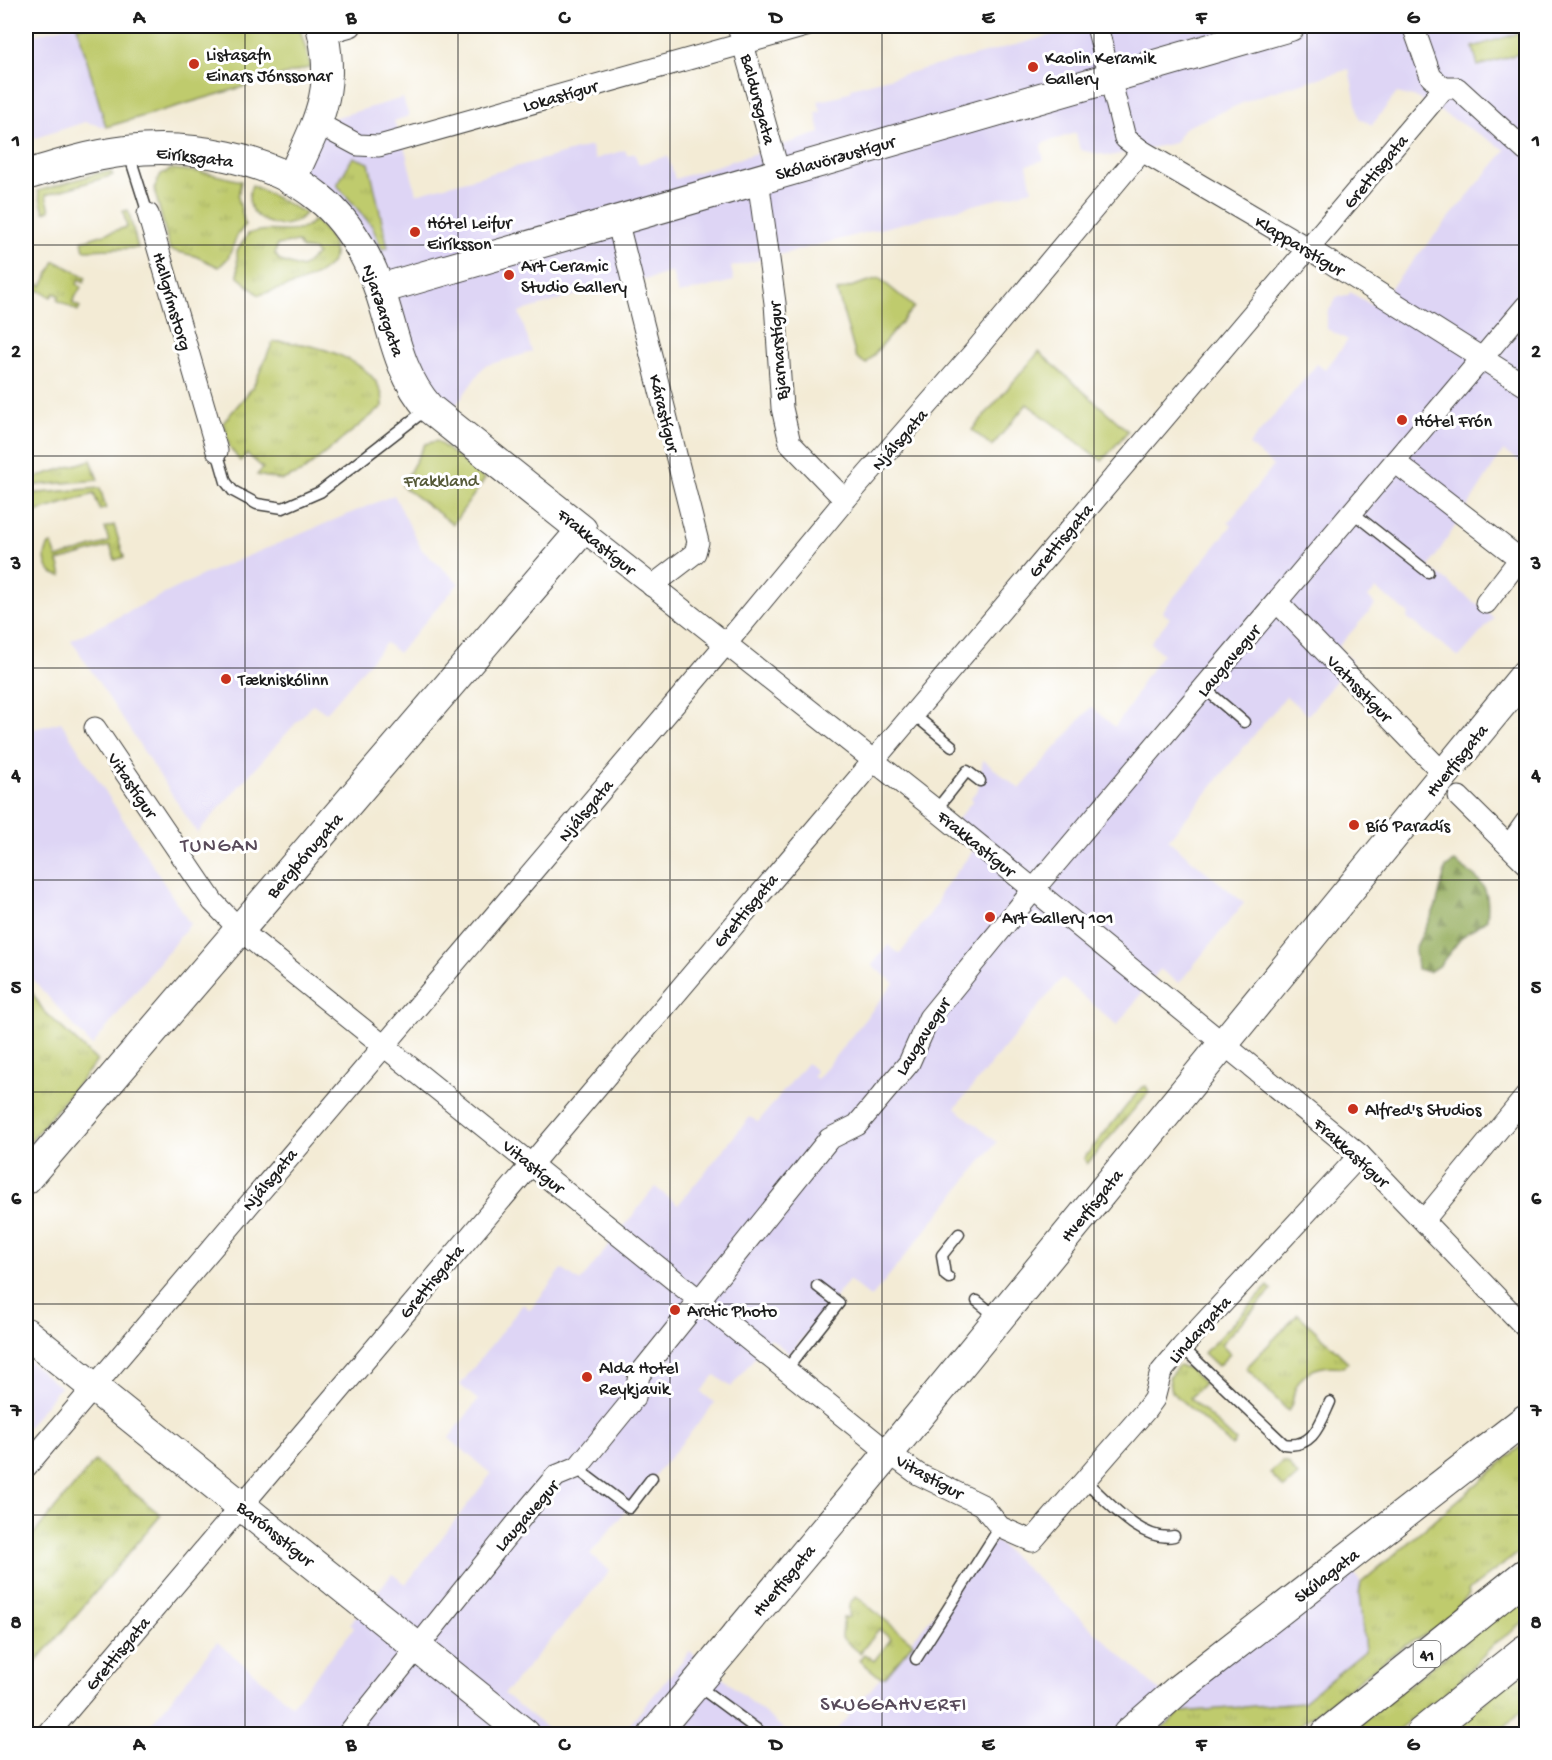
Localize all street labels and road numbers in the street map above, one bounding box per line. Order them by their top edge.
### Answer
street label: Baldursgata [734,51,779,148]
street label: Lokastígur [521,76,602,118]
street label: Grettisgata [1340,131,1414,214]
street label: Skólavörðustígur [773,132,900,187]
street label: Eiríksgata [155,143,235,174]
street label: Klapparstígur [1250,212,1349,283]
street label: Hallgrímstorg [147,250,195,353]
street label: Njarðargata [356,262,408,361]
street label: Bjarnarstígur [765,299,793,402]
street label: Kárastígur [643,373,683,456]
street label: Njálsgata [868,405,934,476]
street label: Grettisgata [1025,500,1099,583]
street label: Frakkastígur [551,504,640,582]
street label: Laugavegur [1194,620,1267,702]
street label: Vatnsstígur [1320,651,1397,729]
street label: Hverfisgata [1422,720,1494,802]
street label: Vitastígur [101,749,161,824]
street label: Njálsgata [555,775,620,847]
street label: Frakkastígur [931,806,1020,884]
street label: Bergþórugata [262,809,349,904]
street label: Grettisgata [710,870,784,953]
street label: Laugavegur [892,993,957,1080]
street label: Frakkastígur [1307,1114,1394,1194]
street label: Vitastígur [496,1136,569,1200]
street label: Njálsgata [239,1144,304,1216]
street label: Hverfisgata [1057,1165,1129,1247]
street label: Grettisgata [396,1241,470,1324]
street label: Lindargata [1165,1292,1237,1369]
street label: Vitastígur [890,1451,968,1506]
street label: Laugavegur [491,1475,566,1557]
street label: Barónsstígur [231,1497,318,1573]
street label: Hverfisgata [749,1541,822,1622]
street label: Skúlagata [1291,1545,1365,1609]
street label: Grettisgata [82,1613,156,1696]
road number: 41 [1414,1641,1440,1667]

